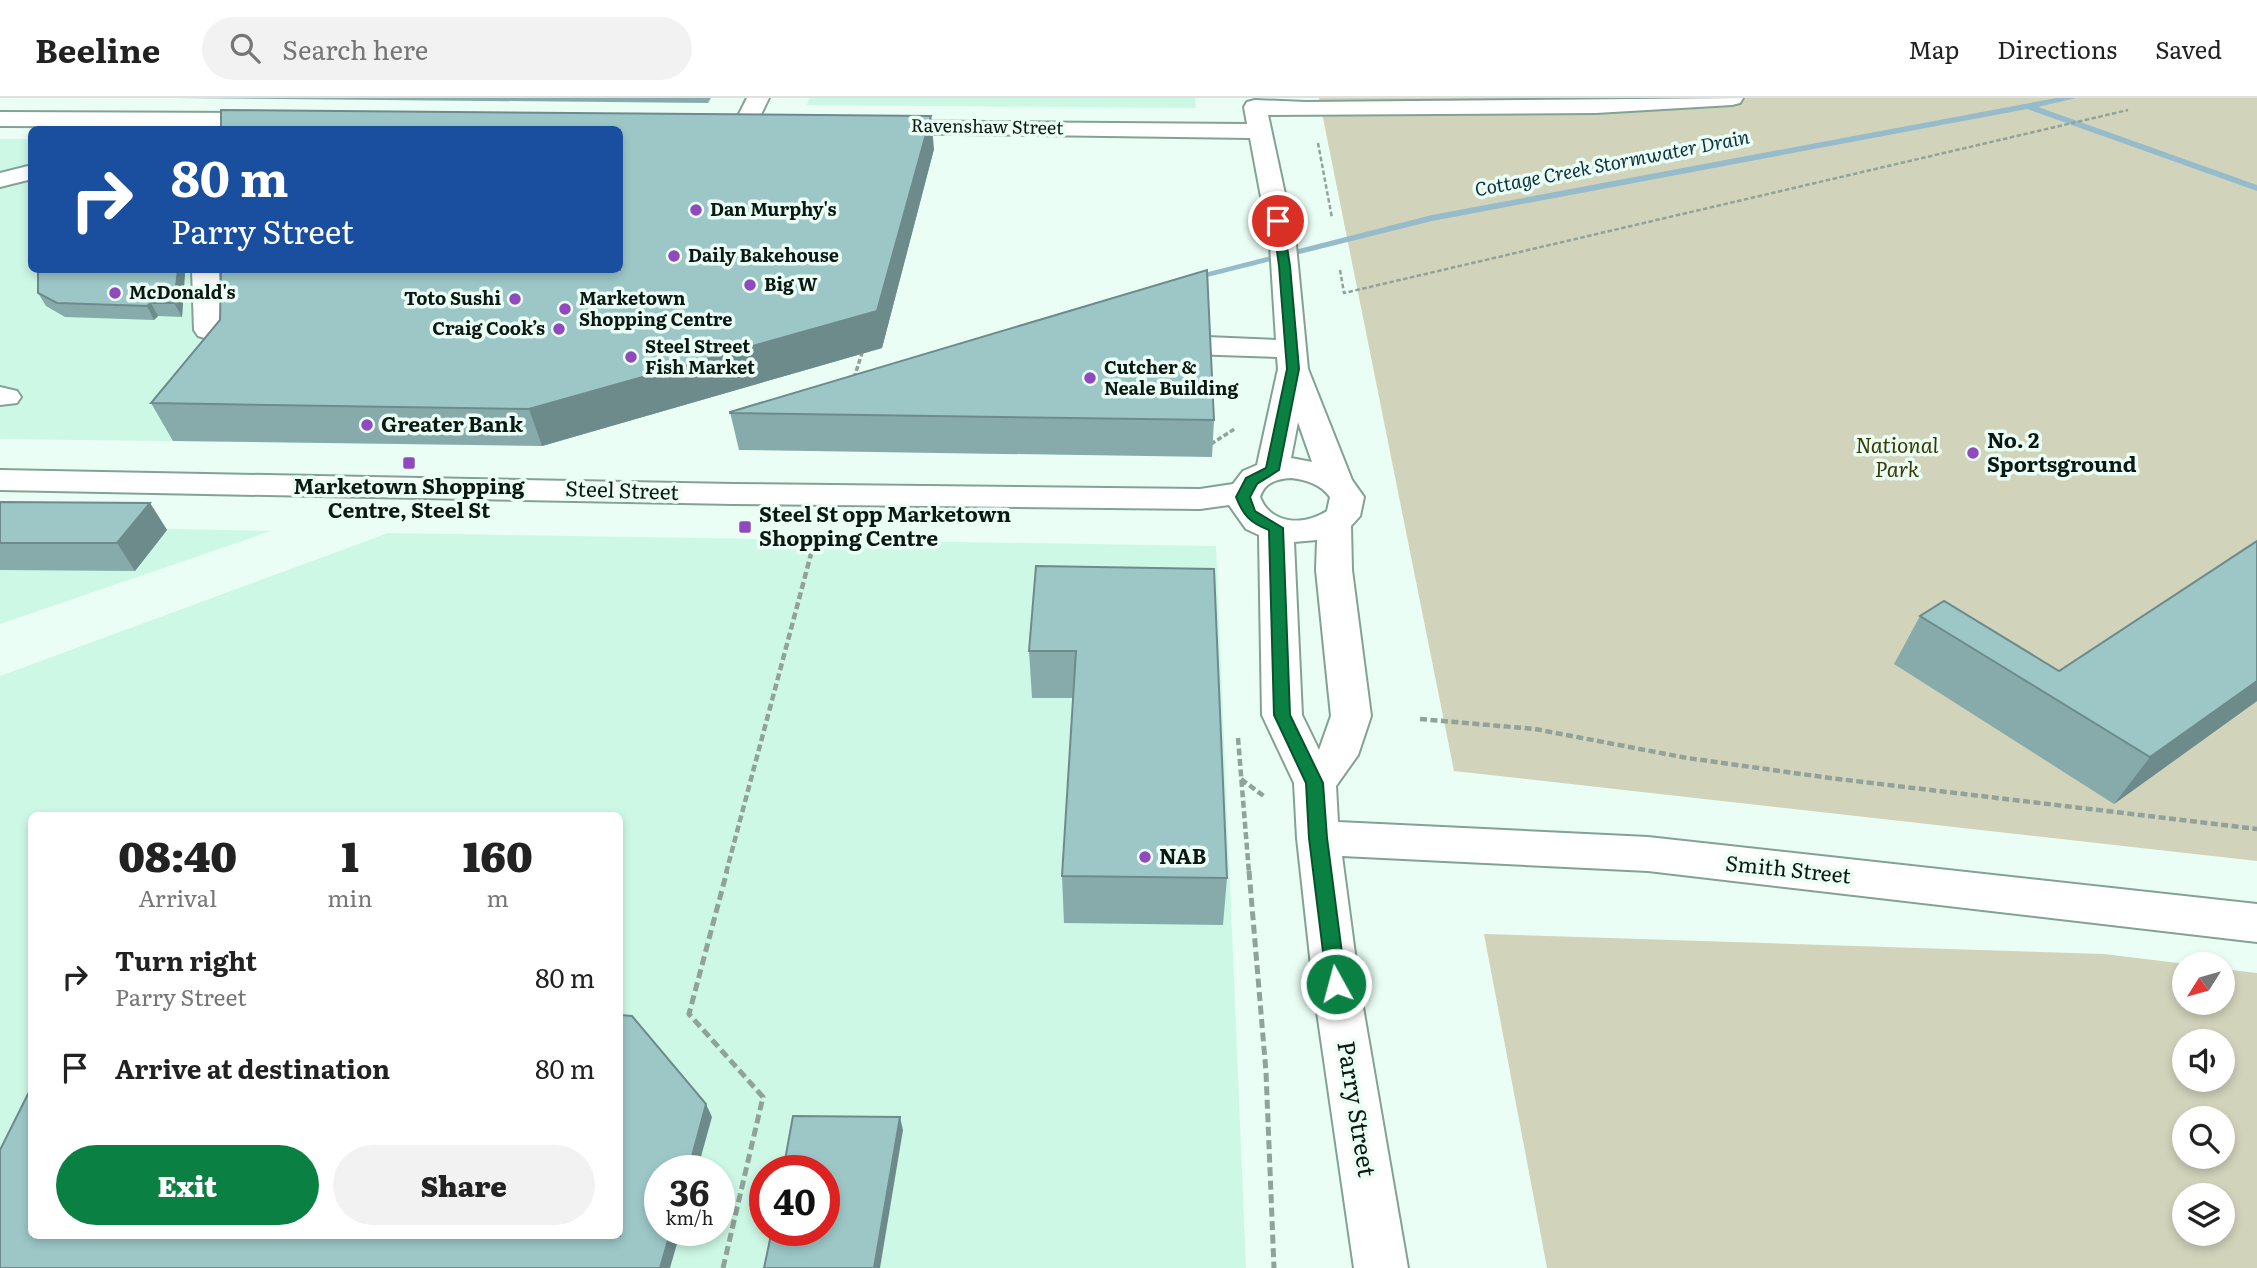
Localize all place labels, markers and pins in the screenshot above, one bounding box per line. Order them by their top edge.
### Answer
pin [1248,191,1308,251]
place label: Dan Murphy's [710,195,836,222]
marker: Dan Murphy's [688,202,704,218]
place label: Daily Bakehouse [688,241,839,268]
marker: Daily Bakehouse [666,248,682,264]
place label: Big W [764,270,817,297]
marker: Big W [742,277,758,293]
place label: McDonald's [129,278,235,305]
place label: Toto Sushi [404,284,501,311]
place label: Marketown Shopping Centre [579,284,733,332]
marker: McDonald's [107,285,123,301]
marker: Toto Sushi [507,291,523,307]
marker: Marketown Shopping Centre [557,301,573,317]
place label: Craig Cook’s [432,314,545,341]
marker: Craig Cook’s [551,321,567,337]
place label: Steel Street Fish Market [645,332,755,380]
marker: Steel Street Fish Market [623,349,639,365]
place label: Cutcher & Neale Building [1104,353,1240,401]
marker: Cutcher & Neale Building [1082,370,1098,386]
place label: Greater Bank [381,407,524,438]
marker: Greater Bank [359,417,375,433]
place label: No. 2 Sportsground [1987,423,2137,478]
marker: No. 2 Sportsground [1965,445,1981,461]
marker: Marketown Shopping Centre, Steel St [401,455,417,471]
place label: Marketown Shopping Centre, Steel St [293,469,525,524]
place label: Steel St opp Marketown Shopping Centre [759,497,1012,552]
marker: Steel St opp Marketown Shopping Centre [737,519,753,535]
place label: NAB [1159,839,1206,870]
marker: NAB [1137,849,1153,865]

